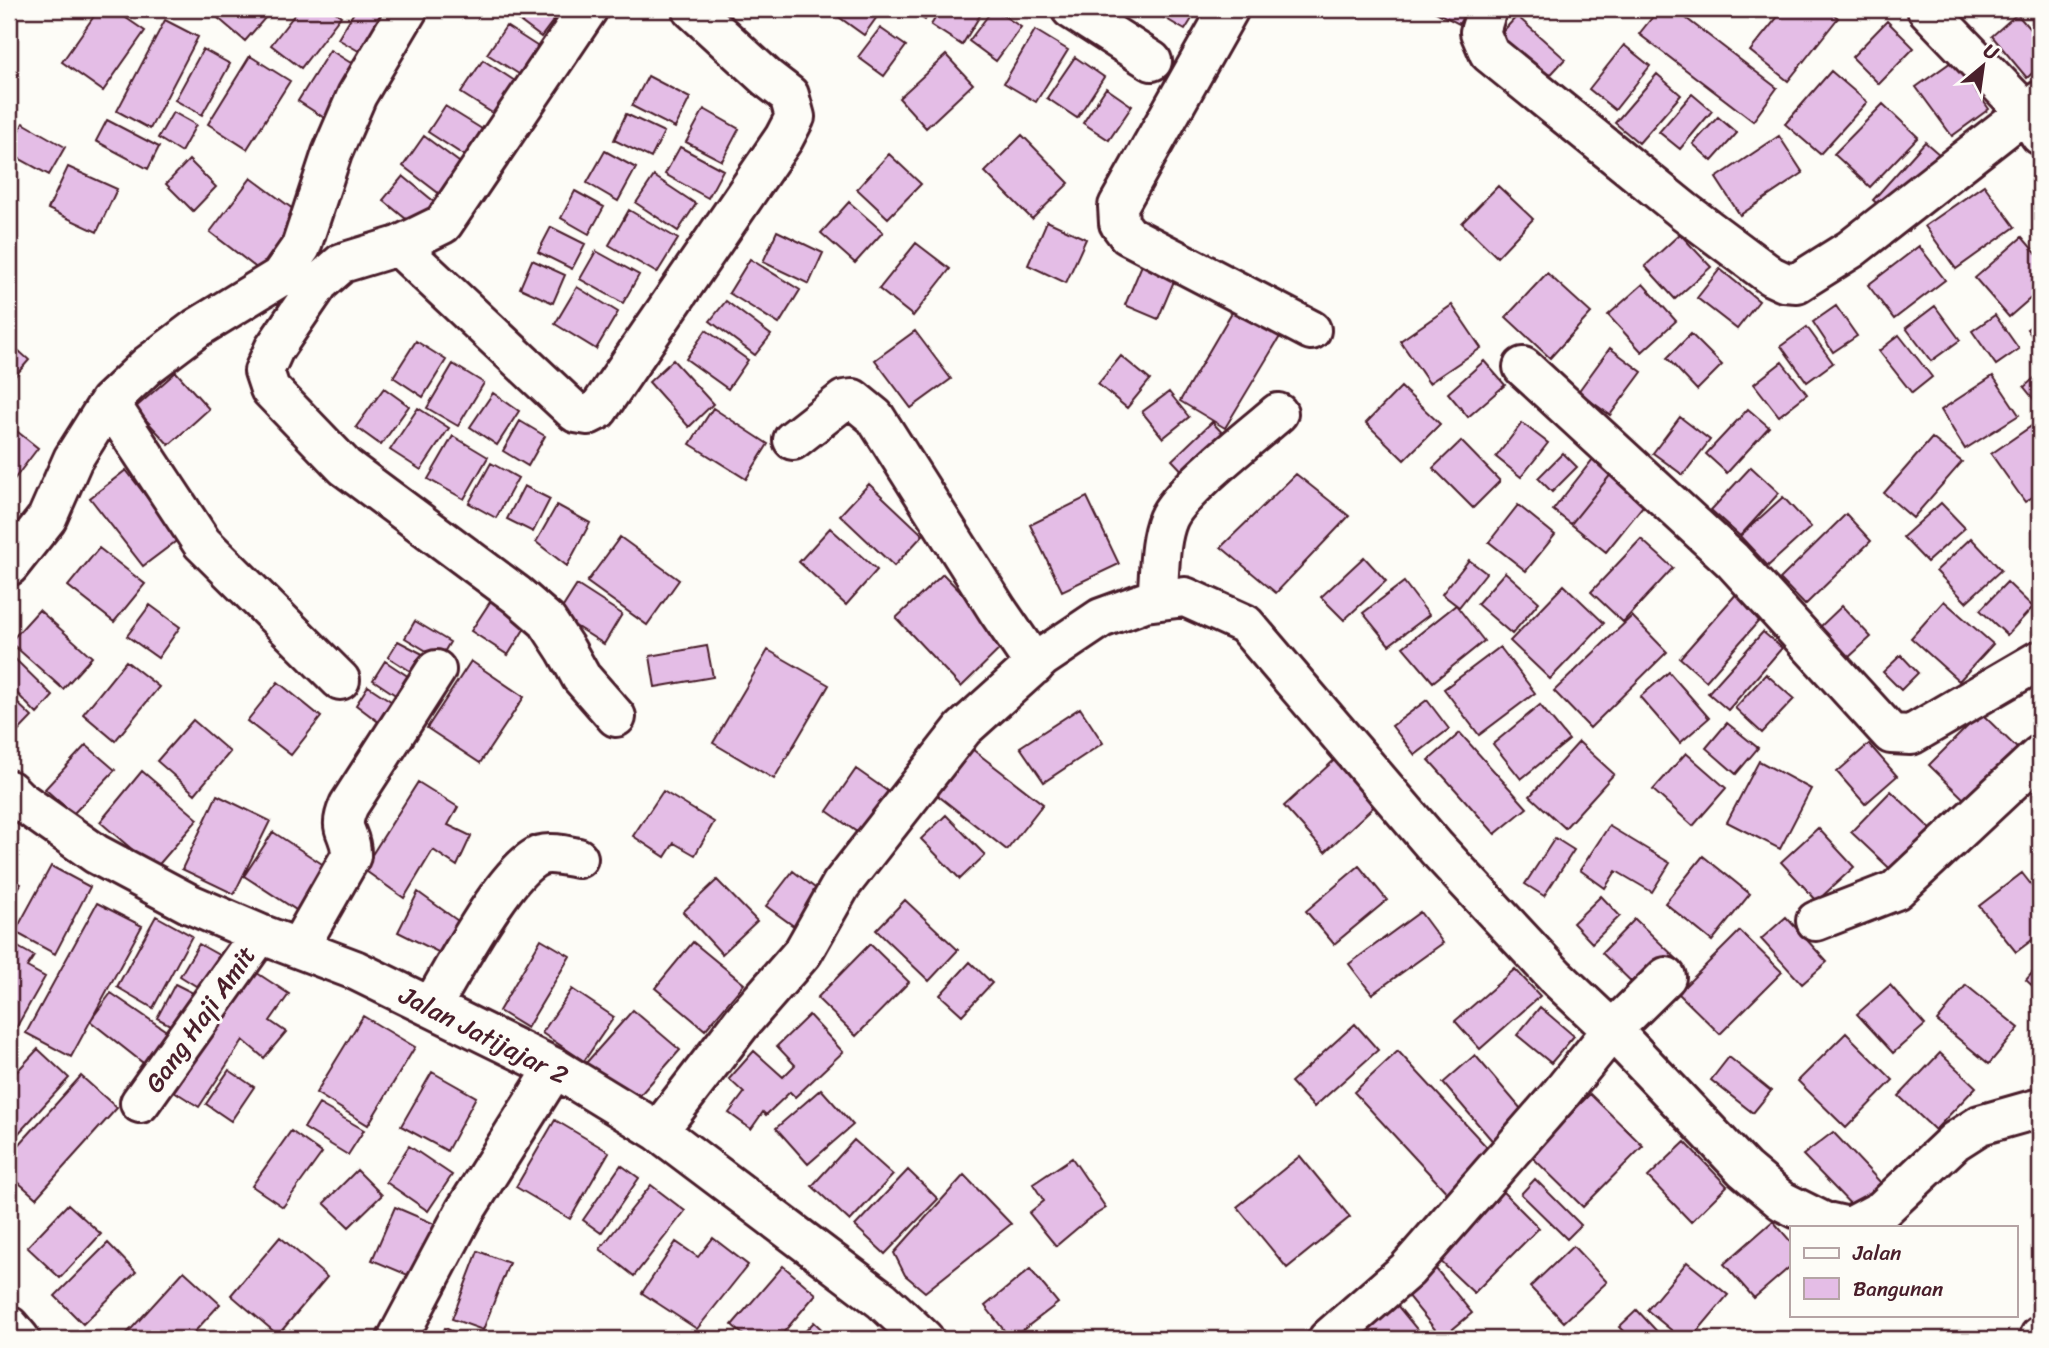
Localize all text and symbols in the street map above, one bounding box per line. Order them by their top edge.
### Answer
north arrow [1948,32,2018,102]
text: U [1977,34,2006,70]
street label: Gang Haji Amit [132,935,268,1103]
street label: Jalan Jatijajar 2 [390,972,577,1097]
legend [1790,1226,2018,1316]
text: Jalan [1852,1234,1901,1272]
text: Bangunan [1853,1270,1943,1308]

